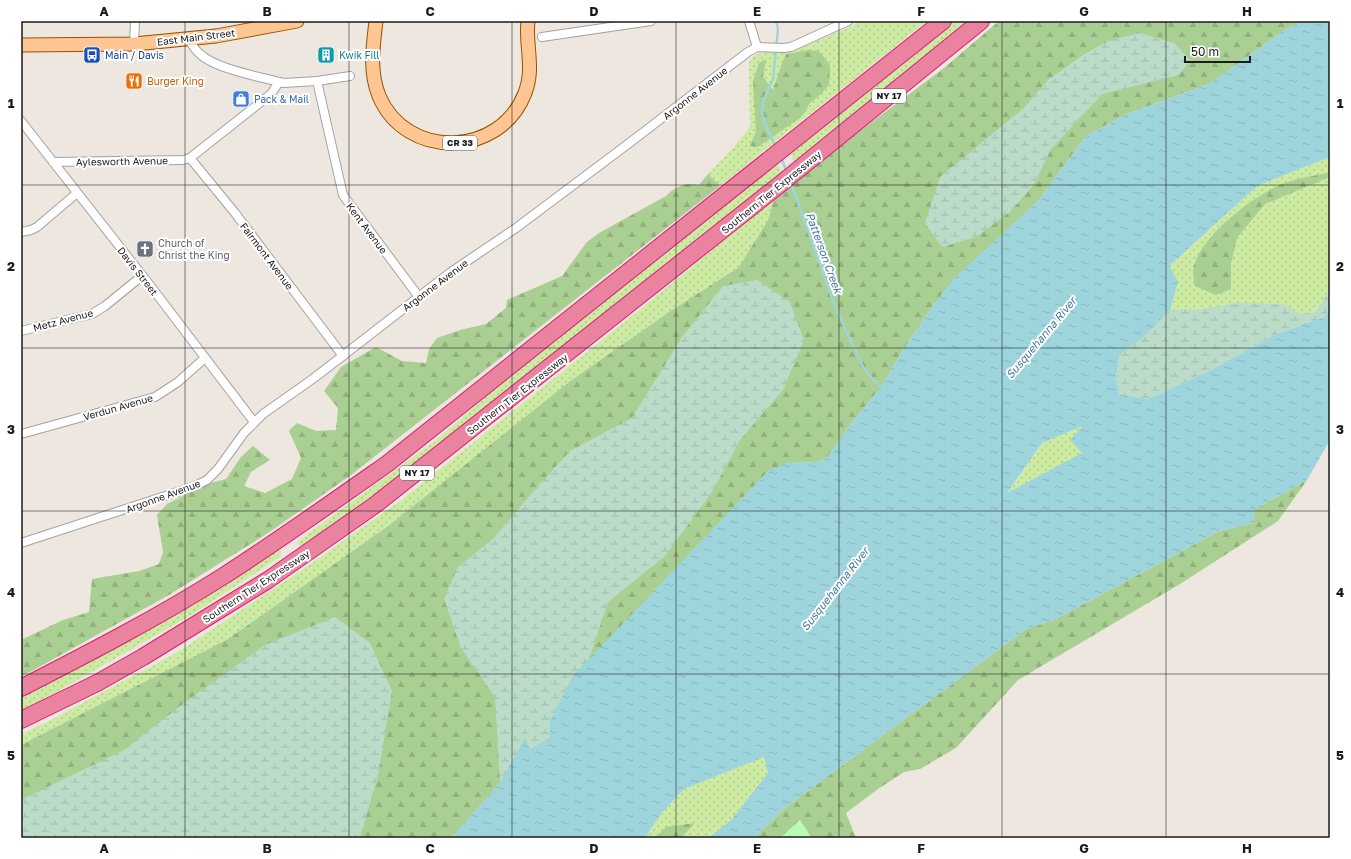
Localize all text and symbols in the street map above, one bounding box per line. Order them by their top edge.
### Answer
text: A [99,3,109,19]
text: B [262,3,272,19]
text: C [425,3,435,19]
text: D [589,3,599,19]
text: E [753,3,761,19]
text: F [917,3,925,19]
text: G [1079,3,1089,19]
text: H [1242,3,1252,19]
street label: East Main Street [156,26,236,48]
scale bar [1185,38,1250,64]
text: 50 m [1191,44,1219,59]
bus stop icon: Main / Davis [82,45,102,65]
building icon: Kwik Fill [316,45,336,65]
place label: Main / Davis [105,49,164,61]
place label: Kwik Fill [339,49,380,61]
street label: Argonne Avenue [660,64,730,122]
restaurant icon: Burger King [124,71,144,91]
place label: Burger King [147,75,204,87]
shop icon: Pack & Mail [231,89,251,109]
road number: NY 17 [872,89,906,103]
place label: Pack & Mail [254,93,309,105]
text: 1 [8,95,15,111]
text: 1 [1337,95,1344,111]
road number: CR 33 [443,136,477,150]
street label: Southern Tier Expressway [719,148,824,236]
street label: Aylesworth Avenue [76,154,168,168]
street label: Kent Avenue [344,200,390,256]
water label: Patterson Creek [804,211,846,297]
street label: Fairmont Avenue [238,220,296,292]
place label: Church of Christ the King [158,237,230,261]
church icon: Church of Christ the King [135,239,155,259]
street label: Davis Street [115,244,161,298]
street label: Argonne Avenue [400,256,470,313]
text: 2 [7,258,15,274]
text: 2 [1336,258,1344,274]
water label: Susquehanna River [1003,293,1080,382]
street label: Metz Avenue [32,306,94,334]
street label: Southern Tier Expressway [464,351,570,437]
street label: Verdun Avenue [82,391,154,423]
text: 3 [7,421,15,437]
text: 3 [1336,421,1344,437]
road number: NY 17 [400,466,434,480]
street label: Argonne Avenue [124,477,202,515]
water label: Susquehanna River [798,543,873,633]
street label: Southern Tier Expressway [200,547,312,625]
text: 4 [7,584,15,600]
text: 4 [1336,584,1344,600]
text: 5 [7,747,15,763]
text: 5 [1336,747,1344,763]
text: A [99,840,109,856]
text: B [262,840,272,856]
text: C [425,840,435,856]
text: D [589,840,599,856]
text: E [753,840,761,856]
text: F [917,840,925,856]
text: G [1079,840,1089,856]
text: H [1242,840,1252,856]

